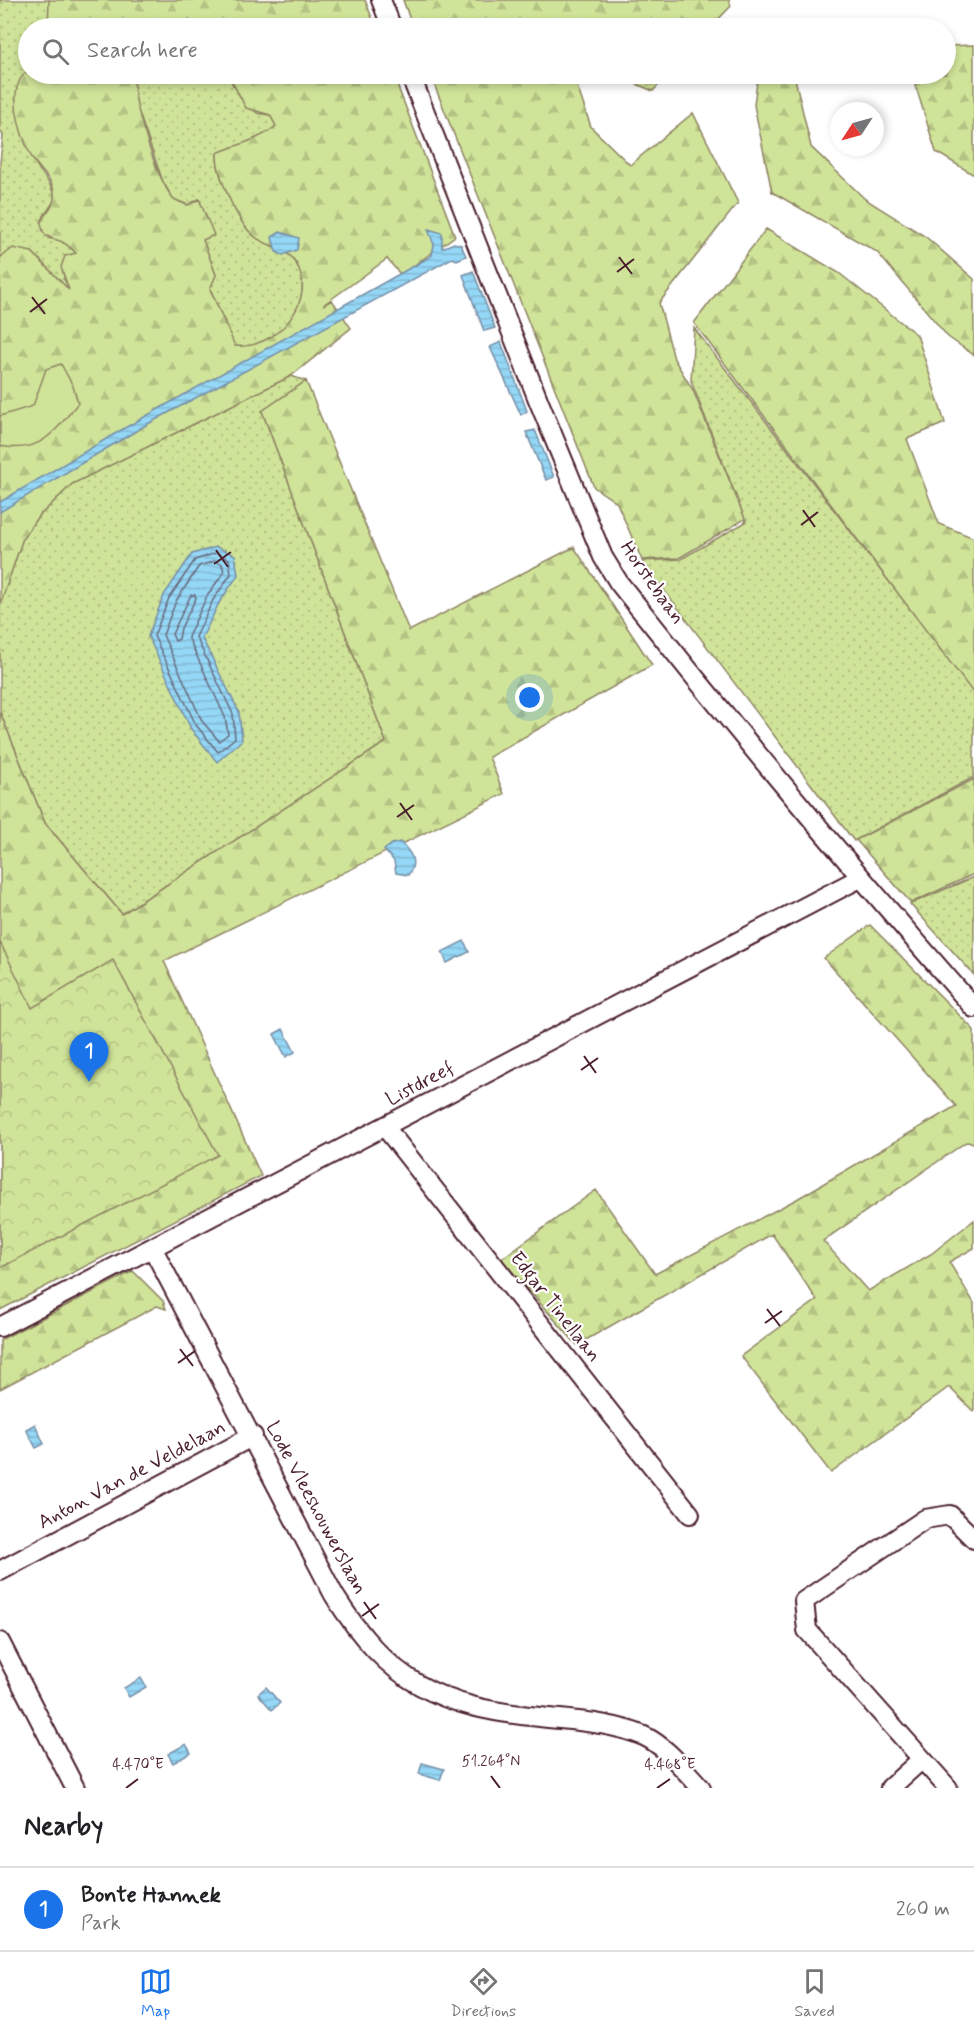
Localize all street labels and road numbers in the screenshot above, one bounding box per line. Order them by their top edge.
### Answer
street label: Horstebaan [613,536,691,630]
street label: Listdreef [381,1055,459,1113]
street label: Edgar Tinellaan [502,1246,607,1369]
street label: Anton Van de Veldelaan [33,1414,231,1536]
street label: Lode Vleeshouwerslaan [259,1417,373,1599]

